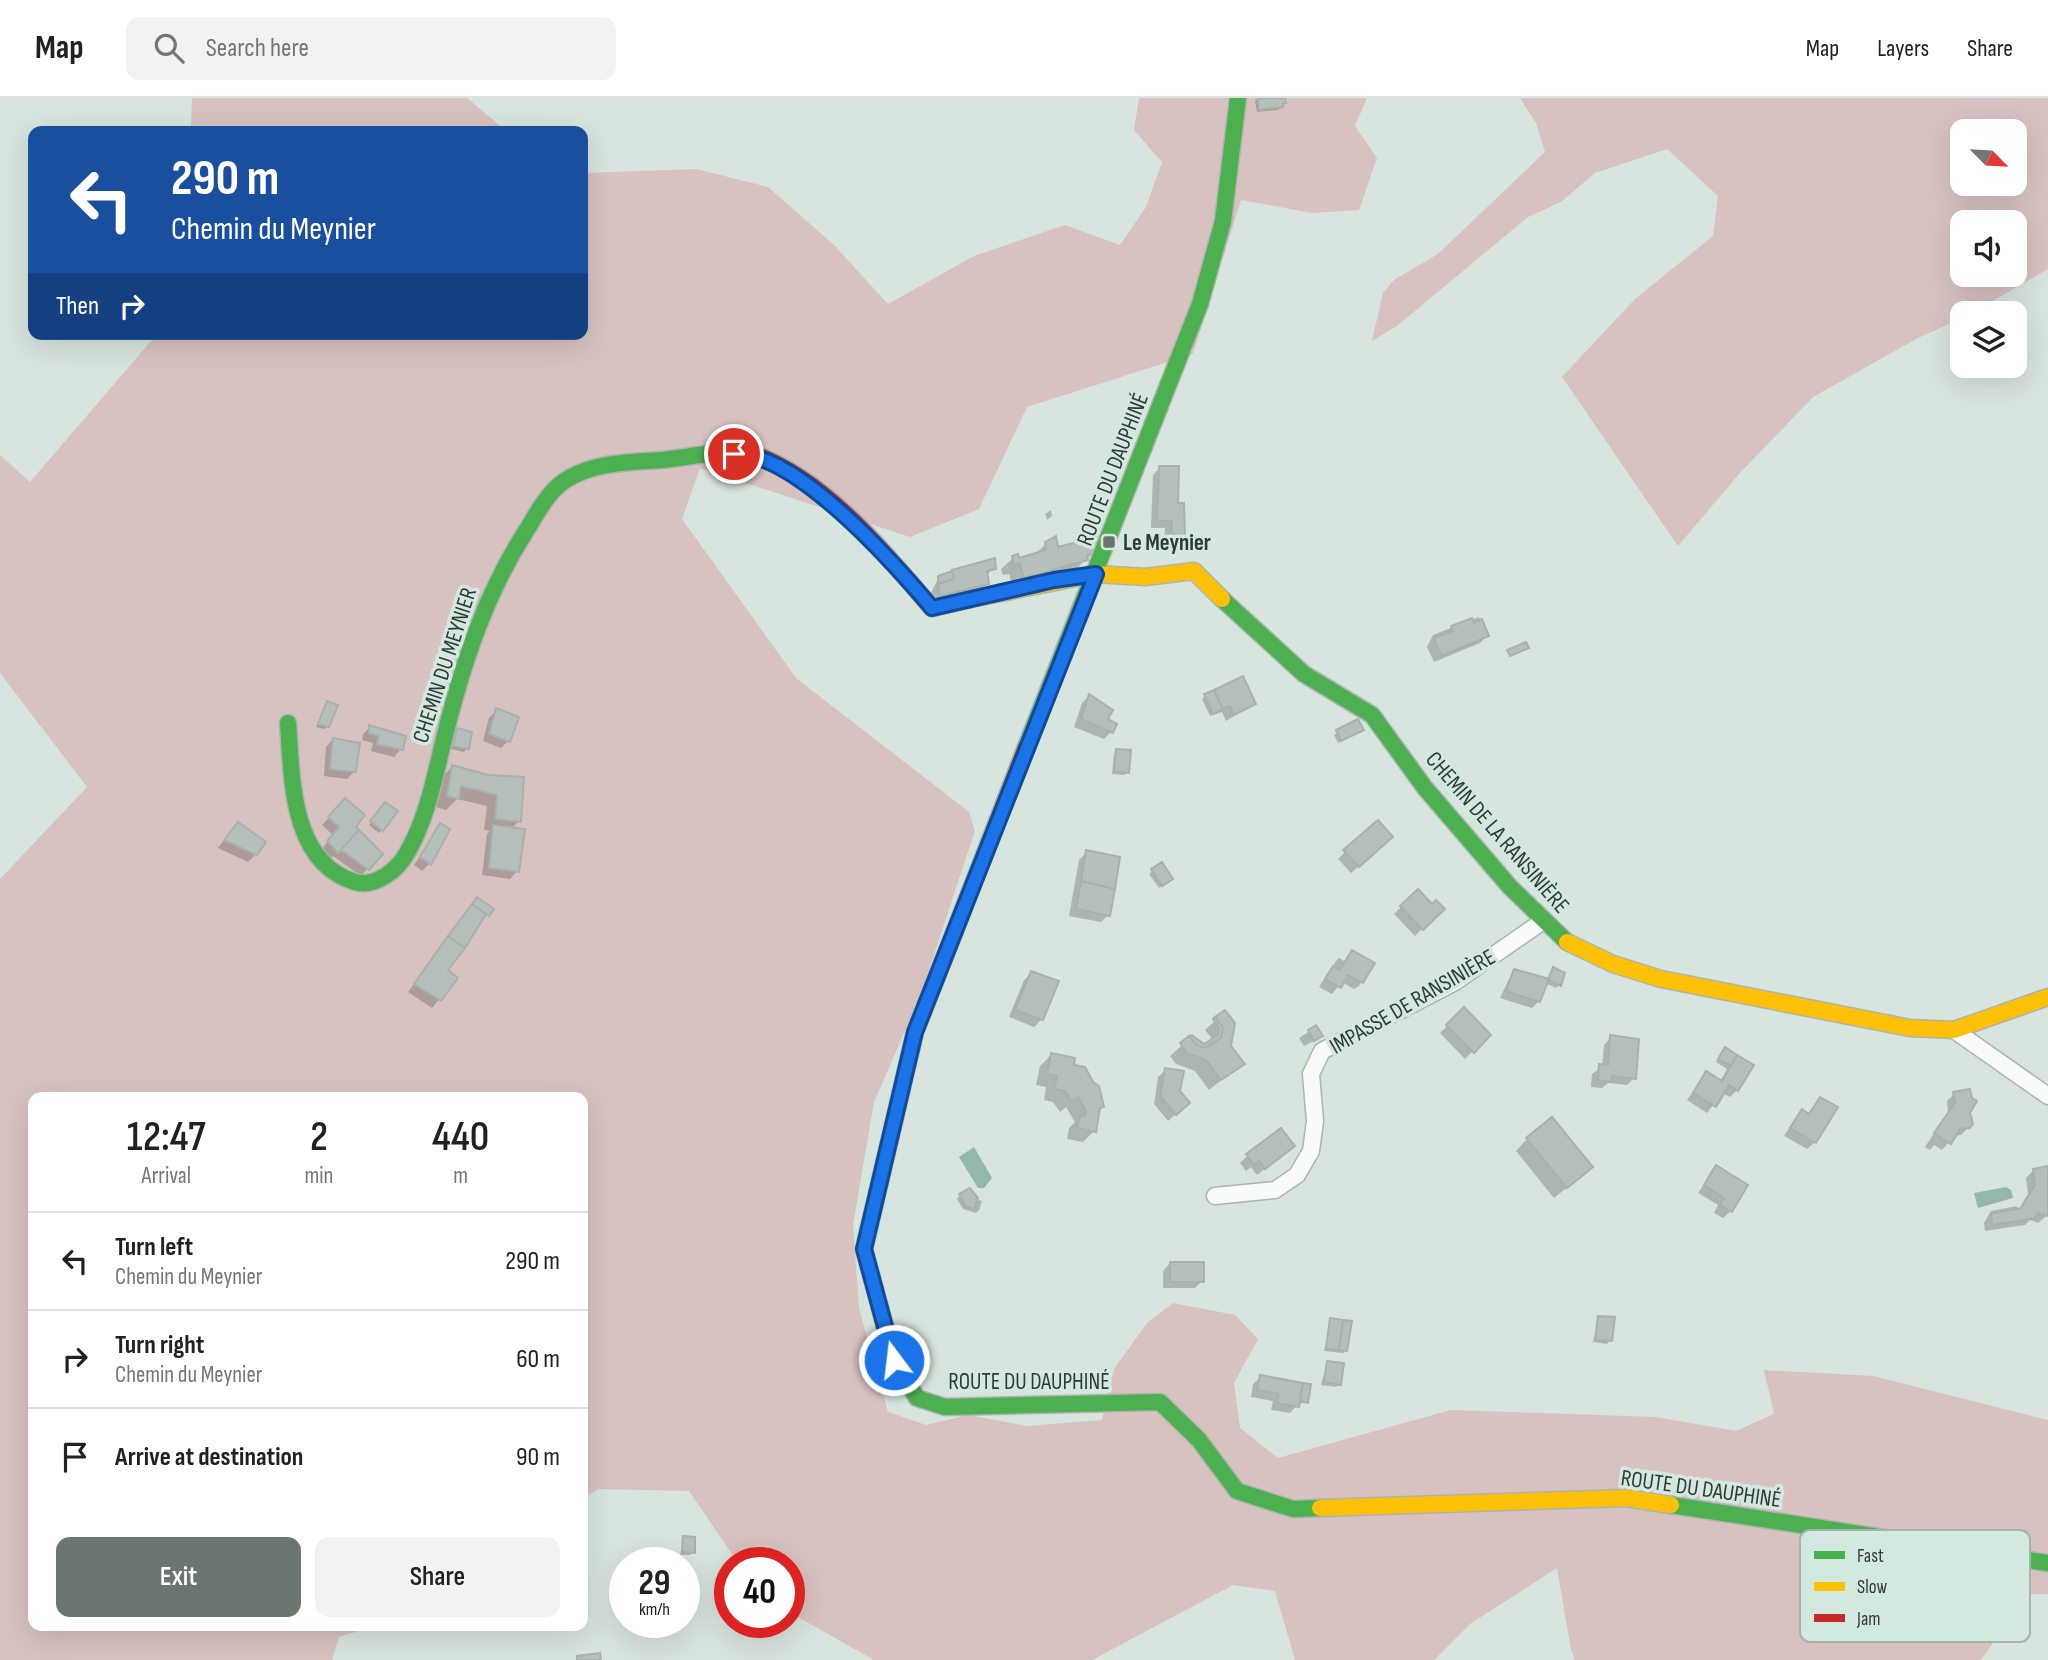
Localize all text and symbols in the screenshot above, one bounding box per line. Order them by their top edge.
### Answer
search box [126,17,616,80]
text: Map [35,28,84,68]
icon: search [150,29,188,67]
text: Search here [206,33,309,64]
text: Map [1806,34,1839,63]
text: Layers [1877,34,1929,63]
text: Share [1967,34,2013,63]
north arrow [1950,119,2026,196]
map controls [1950,119,2027,378]
text: 290 m [171,150,279,209]
icon: left [56,154,147,245]
text: Chemin du Meynier [171,210,376,249]
button: sound [1950,210,2027,287]
icon: right [113,287,151,325]
text: Then [56,291,99,322]
button: layers [1950,301,2027,378]
street label: ROUTE DU DAUPHINÉ [1071,389,1155,550]
pin [704,424,764,484]
icon: arrive [715,435,753,473]
place label: Le Meynier [1123,529,1211,557]
marker: Le Meynier [1101,534,1117,550]
street label: CHEMIN DU MEYNIER [407,584,483,746]
street label: CHEMIN DE LA RANSINIÈRE [1419,746,1575,919]
street label: IMPASSE DE RANSINIÈRE [1325,943,1500,1061]
text: 12:47 [127,1112,206,1163]
text: 2 [310,1112,328,1163]
text: 440 [432,1112,489,1163]
text: Arrival [141,1162,191,1190]
text: min [304,1162,333,1190]
text: m [453,1162,468,1190]
text: Turn left [115,1232,193,1263]
icon: left [56,1242,94,1280]
text: 290 m [505,1246,560,1277]
text: Chemin du Meynier [115,1263,262,1291]
position arrow [857,1323,931,1397]
text: Turn right [115,1330,204,1361]
icon: right [56,1340,94,1378]
text: 60 m [516,1344,560,1375]
text: Chemin du Meynier [115,1361,262,1389]
street label: ROUTE DU DAUPHINÉ [948,1368,1110,1396]
icon: arrive [56,1438,94,1476]
text: Arrive at destination [115,1442,303,1473]
text: 90 m [516,1442,560,1473]
street label: ROUTE DU DAUPHINÉ [1619,1464,1783,1514]
legend [1800,1530,2030,1642]
button: Exit [56,1537,301,1617]
button: Share [315,1537,560,1617]
text: Fast [1857,1545,1884,1568]
speed limit sign: 40 [714,1547,805,1638]
text: 29 [639,1562,670,1605]
text: Slow [1857,1576,1887,1599]
text: km/h [639,1599,670,1620]
text: Jam [1856,1608,1880,1631]

